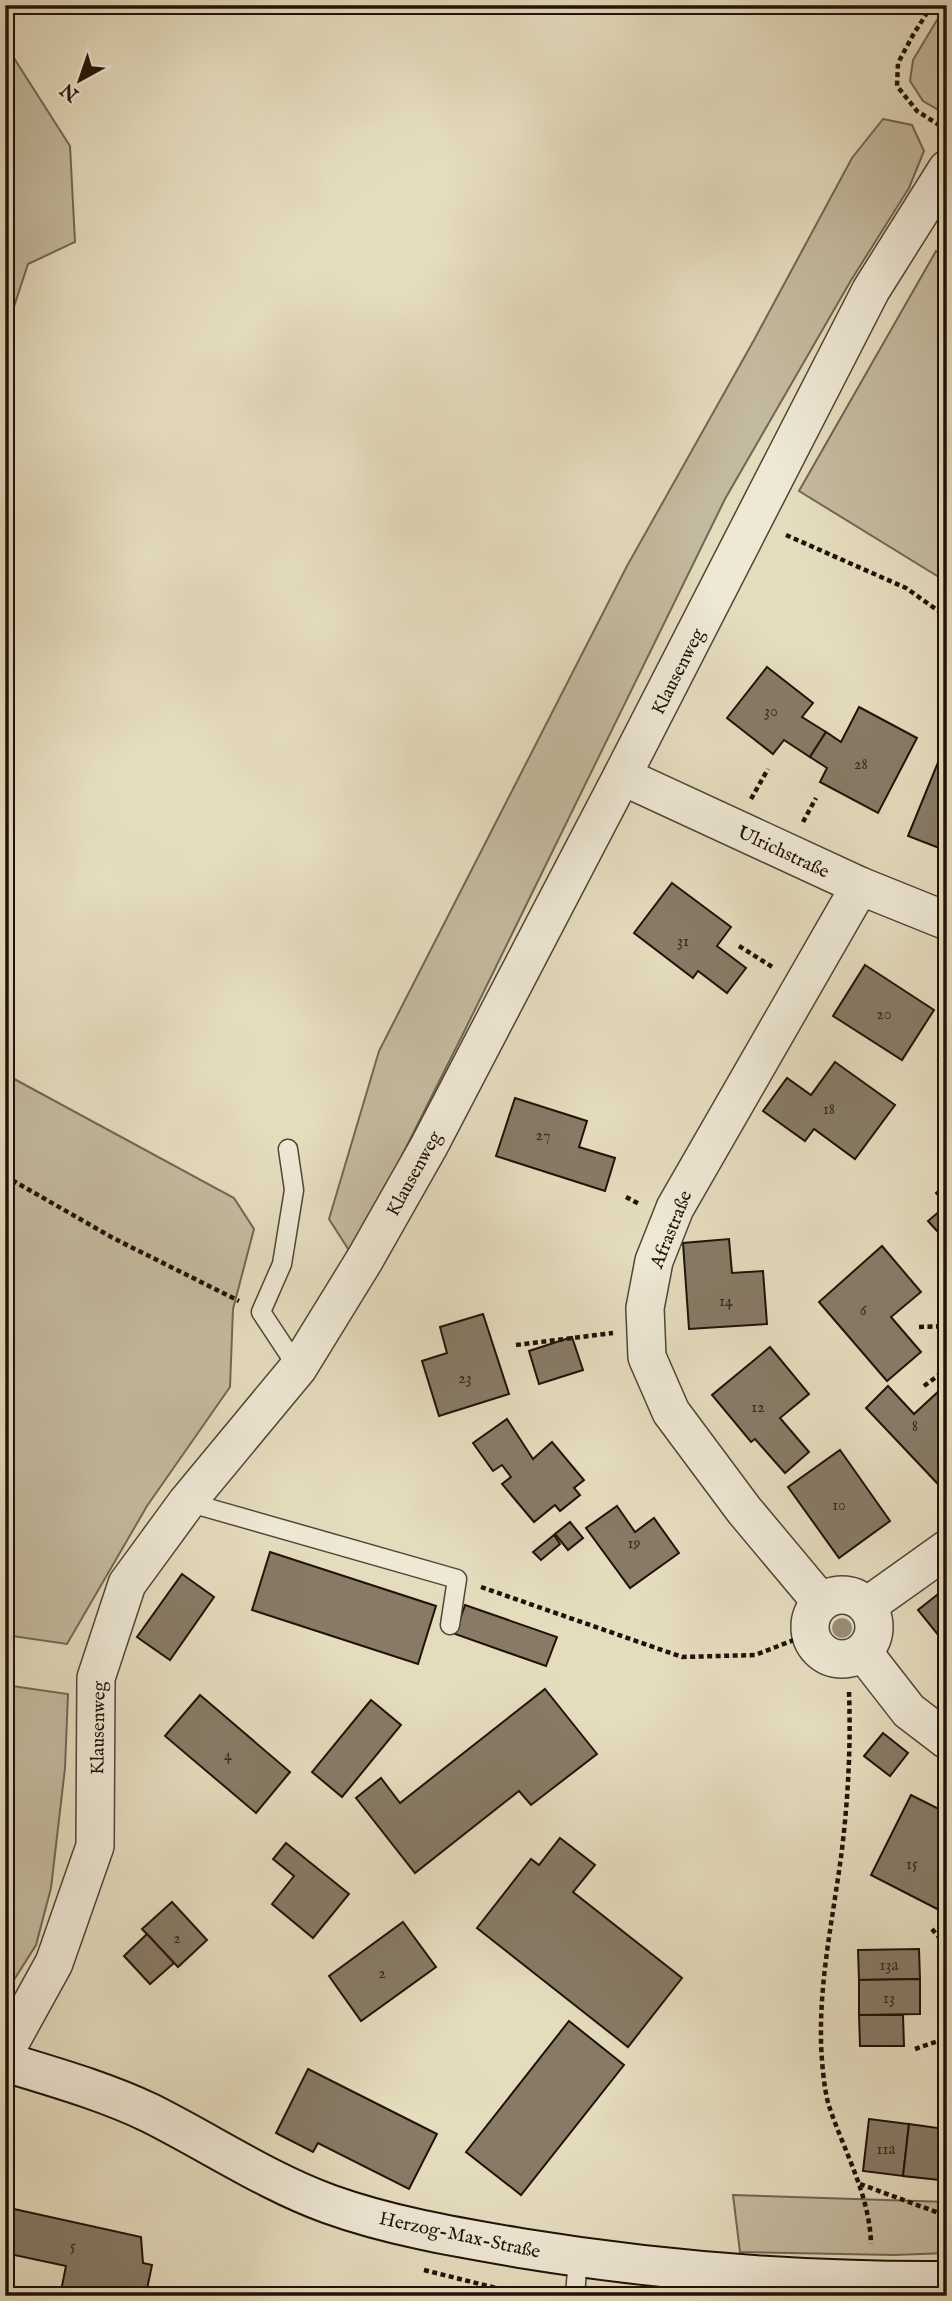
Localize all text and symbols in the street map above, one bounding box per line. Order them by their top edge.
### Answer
north arrow [46,46,116,116]
text: N [56,77,85,107]
street label: Klausenweg [647,624,711,719]
house number: 30 [764,702,778,722]
house number: 28 [854,755,868,775]
street label: Ulrichstraße [733,821,833,885]
house number: 31 [677,932,689,952]
house number: 20 [876,1005,892,1025]
house number: 18 [823,1100,835,1120]
house number: 27 [536,1126,550,1146]
street label: Klausenweg [382,1127,448,1221]
street label: Afrastraße [645,1187,698,1273]
house number: 14 [719,1292,733,1312]
house number: 6 [860,1301,867,1321]
house number: 23 [458,1369,472,1389]
house number: 12 [751,1398,765,1418]
house number: 8 [912,1417,918,1437]
house number: 10 [832,1496,846,1516]
house number: 19 [628,1534,640,1554]
street label: Klausenweg [86,1680,112,1775]
house number: 4 [224,1746,232,1766]
house number: 15 [906,1855,918,1875]
house number: 2 [173,1929,181,1949]
house number: 13a [880,1956,899,1976]
house number: 2 [378,1964,386,1984]
house number: 13 [883,1989,895,2009]
house number: 11a [877,2140,896,2160]
street label: Herzog-Max-Straße [377,2207,543,2265]
house number: 5 [70,2237,76,2257]

